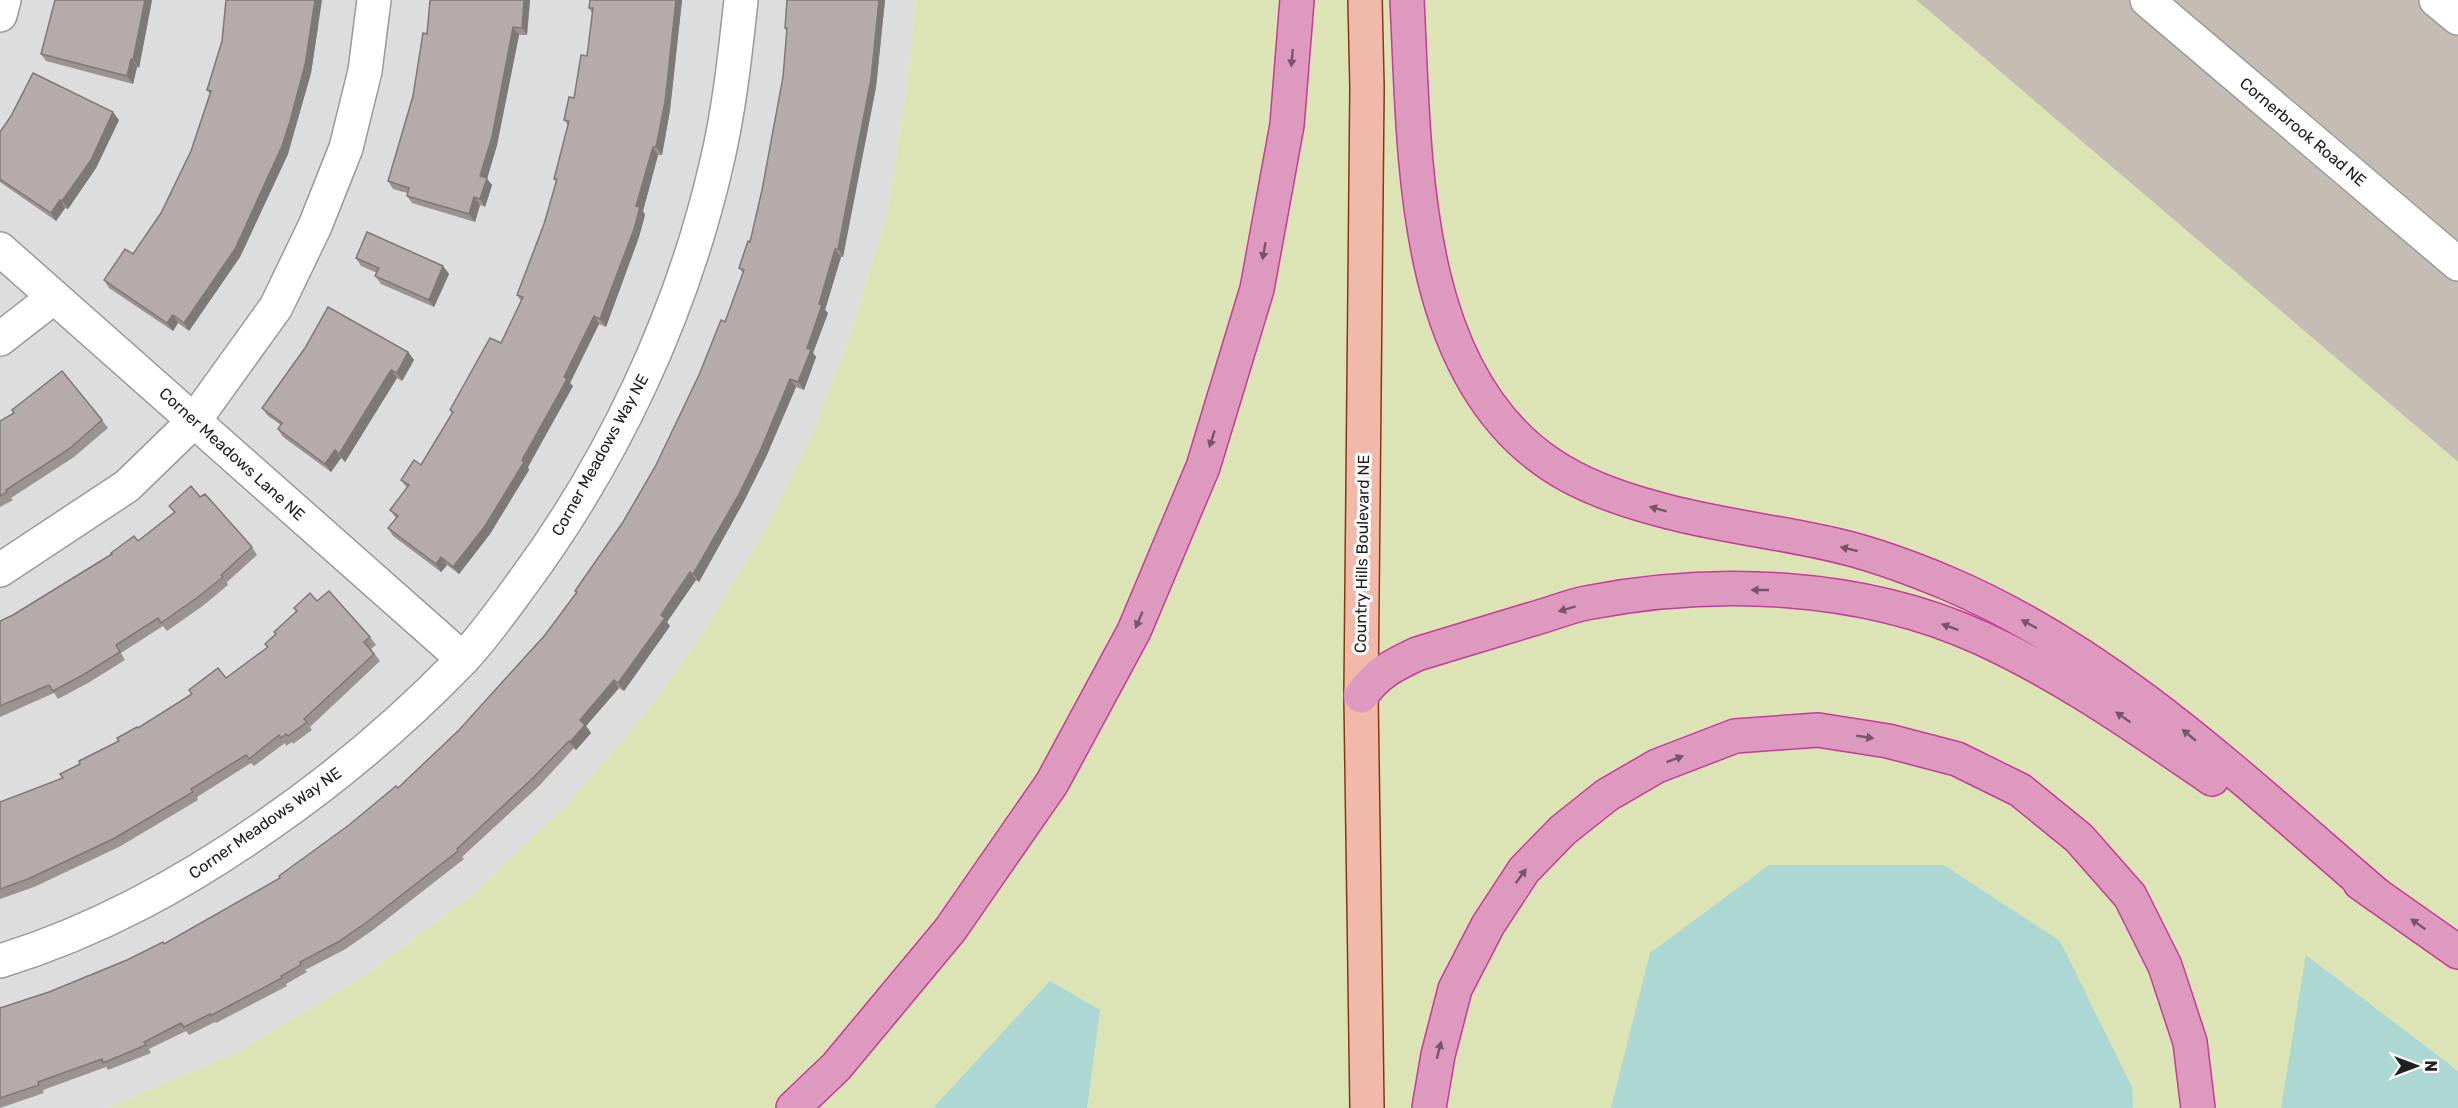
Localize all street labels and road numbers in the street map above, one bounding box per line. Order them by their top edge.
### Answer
street label: Cornerbrook Road NE [2236,74,2370,190]
street label: Corner Meadows Way NE [548,371,652,539]
street label: Corner Meadows Lane NE [155,384,309,524]
street label: Country Hills Boulevard NE [1351,455,1373,653]
street label: Corner Meadows Way NE [185,763,345,883]

